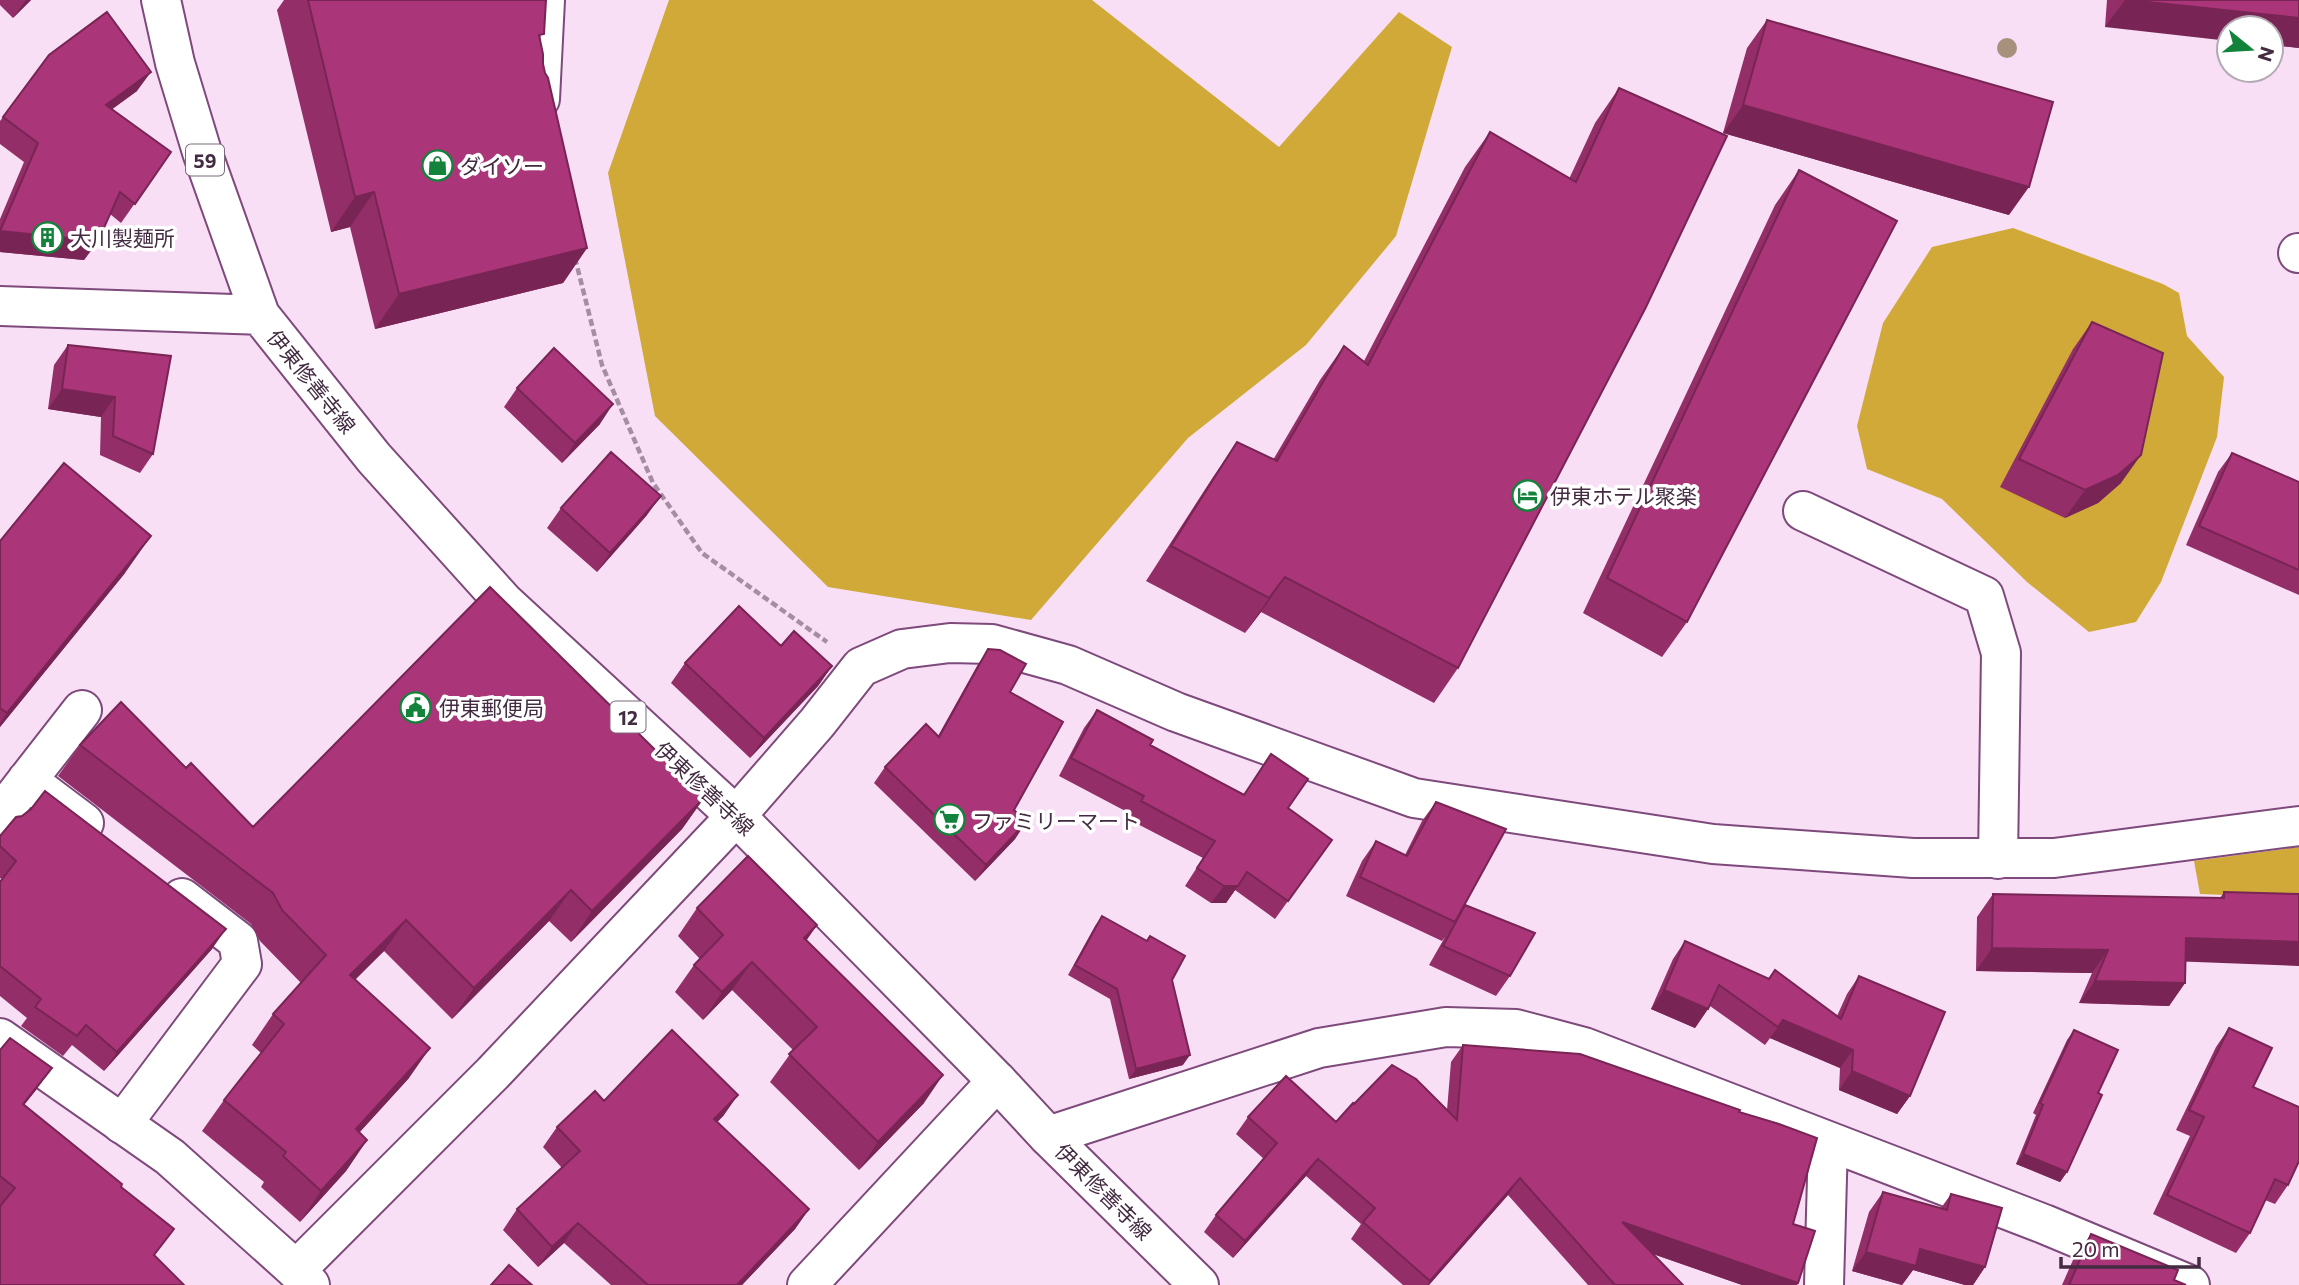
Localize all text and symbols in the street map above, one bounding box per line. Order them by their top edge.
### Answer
north arrow [2215,14,2285,84]
text: N [2254,44,2280,65]
road number: 59 [186,144,224,176]
shop icon: ダイソー [420,148,454,182]
place label: ダイソー [460,153,544,178]
building icon: 大川製麺所 [30,220,64,254]
place label: 大川製麺所 [70,225,175,250]
street label: 伊東修善寺線 [263,324,361,438]
hotel icon: 伊東ホテル聚楽 [1510,478,1544,512]
place label: 伊東ホテル聚楽 [1550,483,1697,508]
public building icon: 伊東郵便局 [399,690,433,724]
place label: 伊東郵便局 [439,695,544,720]
road number: 12 [610,702,646,732]
street label: 伊東修善寺線 [650,736,760,840]
supermarket icon: ファミリーマート [932,803,966,837]
place label: ファミリーマート [972,808,1140,833]
street label: 伊東修善寺線 [1051,1138,1157,1244]
scale bar [2061,1226,2199,1270]
text: 20 m [2072,1236,2120,1261]

